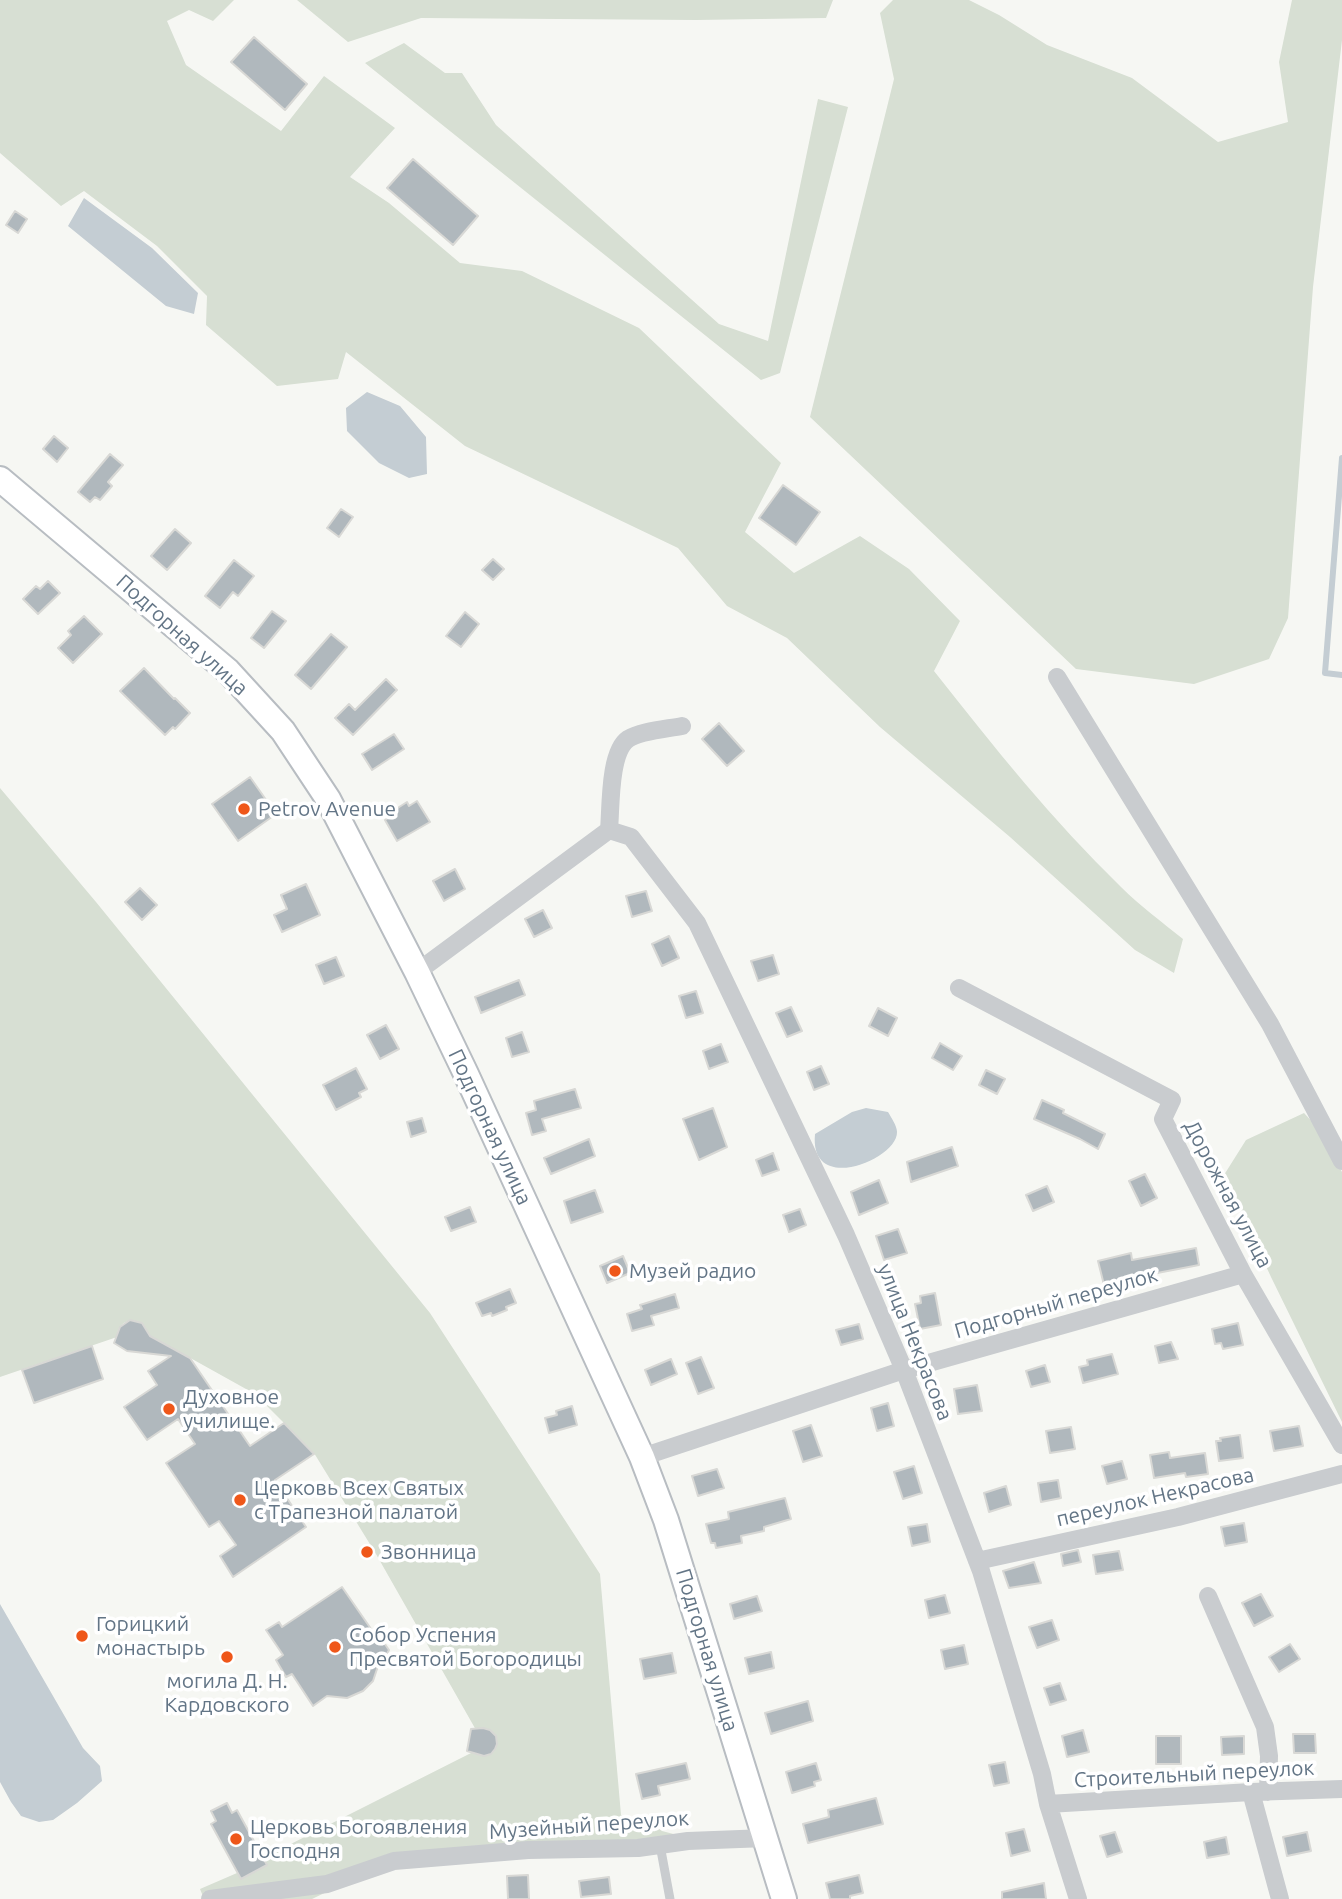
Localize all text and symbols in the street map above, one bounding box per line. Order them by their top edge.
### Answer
street label: Подгорная улица [111,569,253,701]
place label: Petrov Avenue [258,796,396,822]
marker: Petrov Avenue [236,801,252,817]
street label: Подгорная улица [443,1045,537,1209]
street label: Дорожная улица [1179,1116,1277,1272]
place label: Музей радио [629,1258,756,1284]
street label: улица Некрасова [872,1260,958,1424]
street label: Подгорный переулок [952,1262,1160,1344]
marker: Музей радио [607,1263,623,1279]
place label: Духовное училище. [183,1384,279,1434]
marker: Духовное училище. [161,1401,177,1417]
street label: переулок Некрасова [1054,1462,1256,1532]
place label: Церковь Всех Святых с Трапезной палатой [254,1475,464,1525]
marker: Церковь Всех Святых с Трапезной палатой [232,1492,248,1508]
place label: Звонница [381,1539,477,1565]
marker: Звонница [359,1544,375,1560]
street label: Подгорная улица [670,1566,744,1734]
place label: Горицкий монастырь [96,1611,205,1661]
place label: Собор Успения Пресвятой Богородицы [349,1622,582,1672]
marker: Горицкий монастырь [74,1628,90,1644]
marker: Собор Успения Пресвятой Богородицы [327,1639,343,1655]
marker: могила Д. Н. Кардовского [219,1649,235,1665]
place label: могила Д. Н. Кардовского [164,1668,290,1718]
street label: Строительный переулок [1073,1755,1315,1793]
street label: Музейный переулок [488,1805,690,1845]
place label: Церковь Богоявления Господня [250,1814,467,1864]
marker: Церковь Богоявления Господня [228,1831,244,1847]

